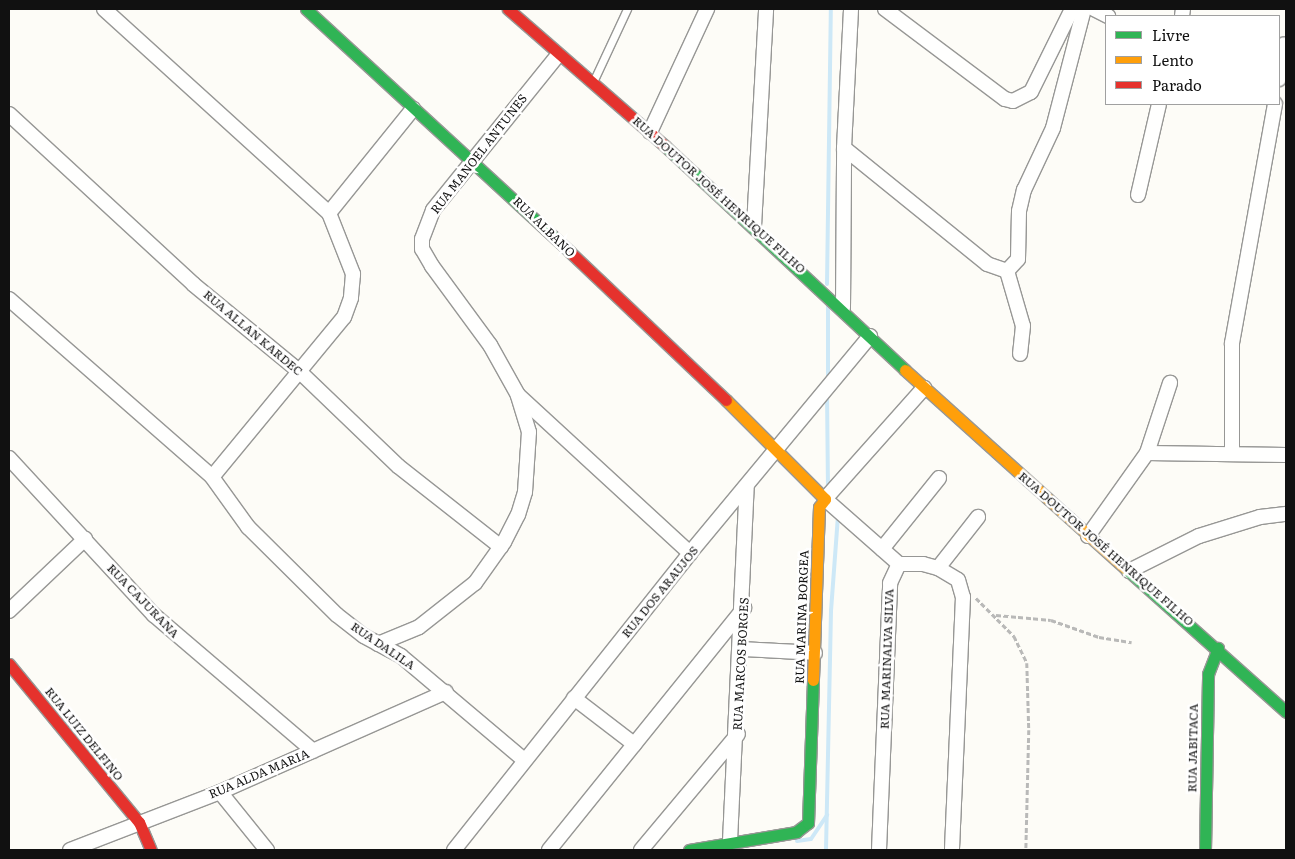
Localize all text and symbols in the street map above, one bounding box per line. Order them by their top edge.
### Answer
legend [1105,15,1280,105]
text: Livre [1152,23,1190,46]
text: Lento [1152,48,1193,71]
text: Parado [1152,73,1202,96]
street label: RUA MANOEL ANTUNES [428,91,530,217]
street label: RUA DOUTOR JOSÉ HENRIQUE FILHO [630,114,808,276]
street label: RUA ALBANO [510,194,578,260]
street label: RUA ALLAN KARDEC [200,287,306,379]
street label: RUA DOUTOR JOSÉ HENRIQUE FILHO [1015,469,1197,629]
street label: RUA DOS ARAUJOS [619,543,701,641]
street label: RUA MARINA BORGEA [792,550,812,684]
street label: RUA CAJURANA [104,561,182,641]
street label: RUA MARINALVA SILVA [877,589,897,729]
street label: RUA MARCOS BORGES [730,597,752,731]
street label: RUA DALILA [348,619,418,673]
street label: RUA LUIZ DELFINO [42,684,126,784]
street label: RUA JABITACA [1185,704,1201,792]
street label: RUA ALDA MARIA [207,746,311,802]

